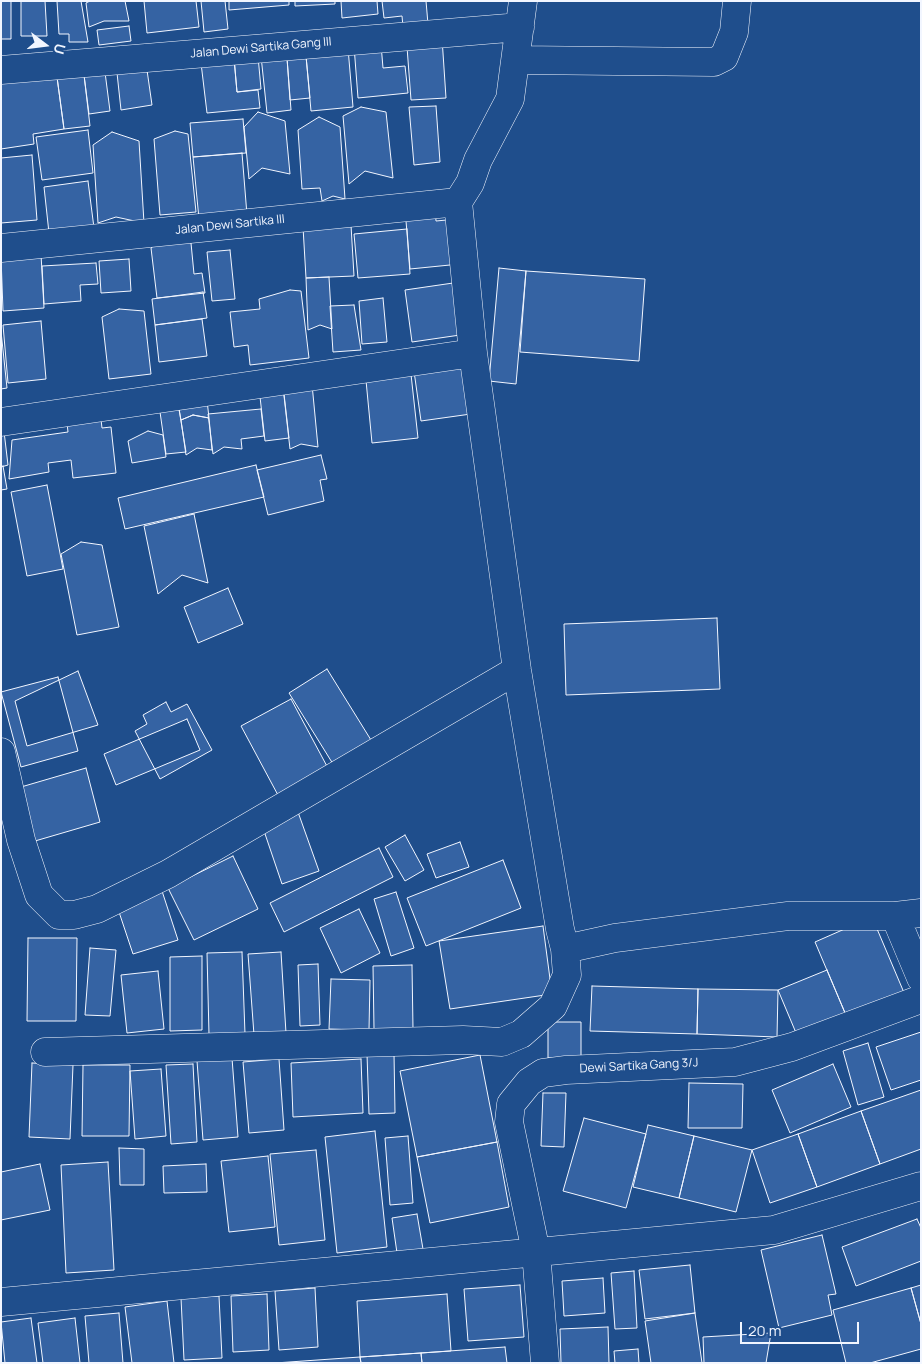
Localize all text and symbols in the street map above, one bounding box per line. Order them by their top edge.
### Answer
north arrow [20,20,70,70]
street label: Jalan Dewi Sartika Gang III [190,35,332,61]
text: U [49,42,70,56]
street label: Jalan Dewi Sartika III [175,212,285,238]
street label: Dewi Sartika Gang 3/J [579,1056,699,1076]
scale bar [742,1312,861,1344]
text: 20 m [748,1320,781,1341]

